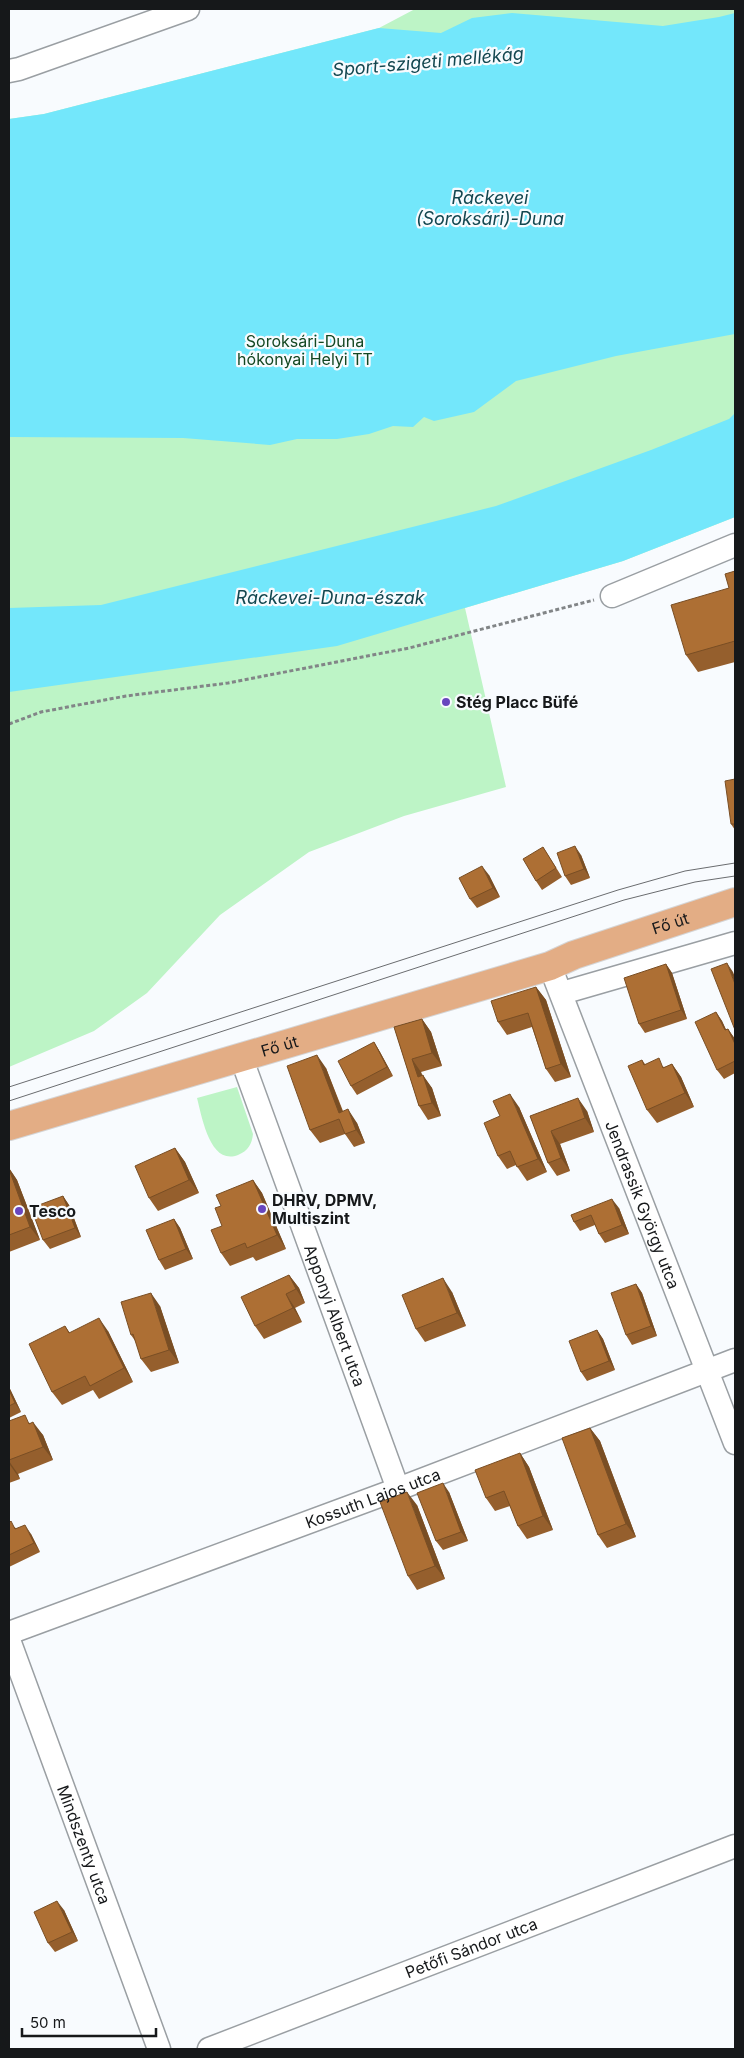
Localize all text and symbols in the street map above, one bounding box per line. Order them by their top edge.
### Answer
water label: Sport-szigeti mellékág [331,43,525,80]
water label: Ráckevei (Soroksári)-Duna [416,187,564,229]
park label: Soroksári-Duna hókonyai Helyi TT [237,331,373,369]
water label: Ráckevei-Duna-észak [235,587,426,608]
place label: Stég Placc Büfé [456,692,578,712]
marker: Stég Placc Büfé [440,696,452,708]
street label: Fő út [649,908,691,939]
street label: Fő út [259,1031,300,1061]
street label: Jendrassik György utca [601,1118,684,1292]
place label: DHRV, DPMV, Multiszint [272,1190,377,1228]
place label: Tesco [29,1201,76,1221]
marker: DHRV, DPMV, Multiszint [256,1203,268,1215]
marker: Tesco [13,1205,25,1217]
street label: Apponyi Albert utca [300,1242,370,1389]
street label: Kossuth Lajos utca [303,1464,443,1532]
street label: Mindszenty utca [53,1782,115,1907]
street label: Petőfi Sándor utca [402,1913,540,1982]
scale bar [22,2006,156,2038]
text: 50 m [30,2013,66,2032]

